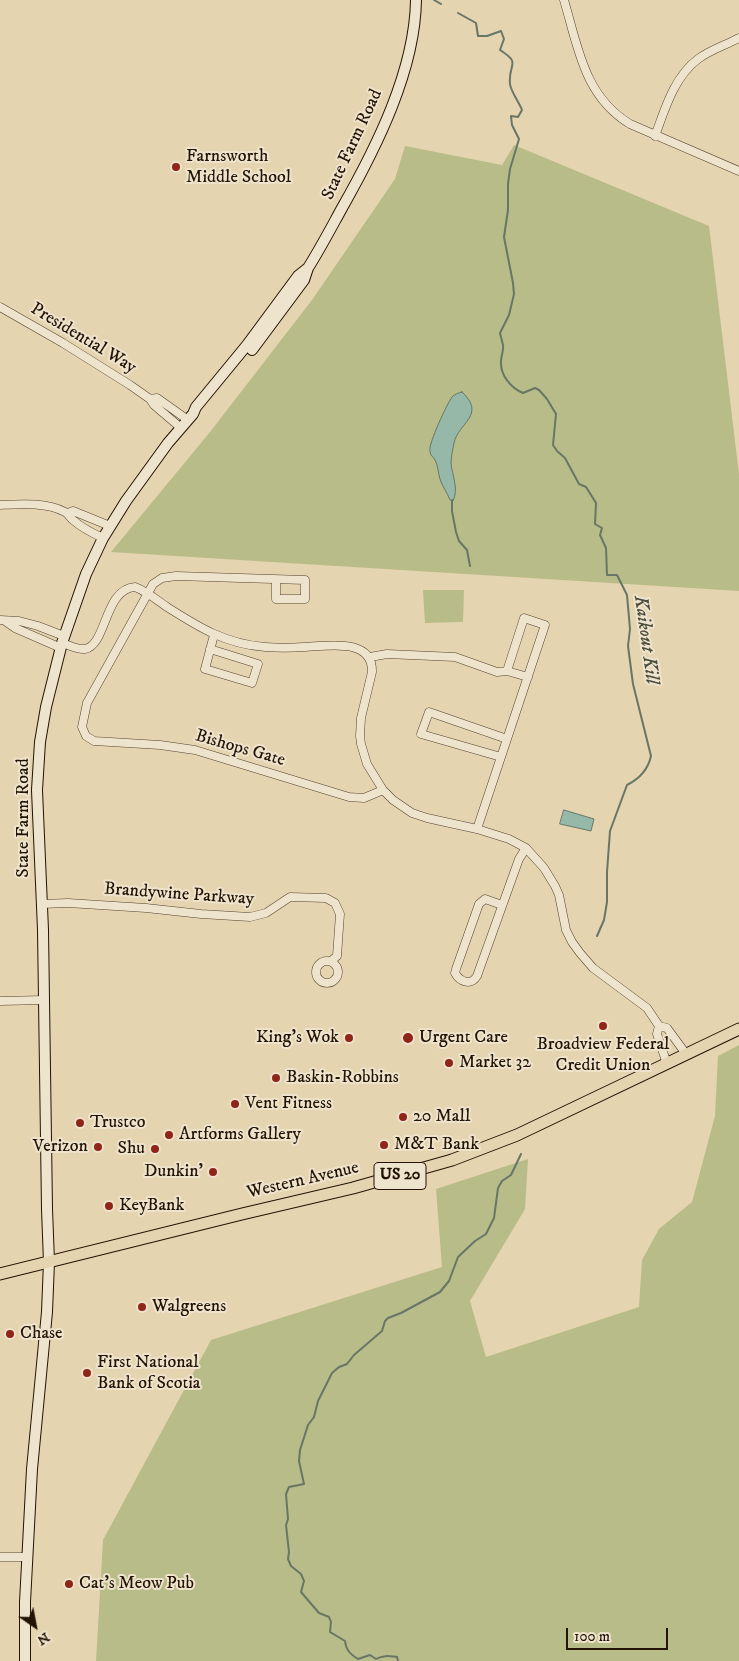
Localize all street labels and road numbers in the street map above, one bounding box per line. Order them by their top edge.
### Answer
street label: State Farm Road [318,86,388,204]
street label: Presidential Way [26,299,140,379]
street label: Bishops Gate [193,726,287,772]
street label: State Farm Road [13,758,35,878]
street label: Brandywine Parkway [103,879,255,911]
street label: Western Avenue [245,1158,361,1204]
road number: US 20 [374,1162,426,1190]

